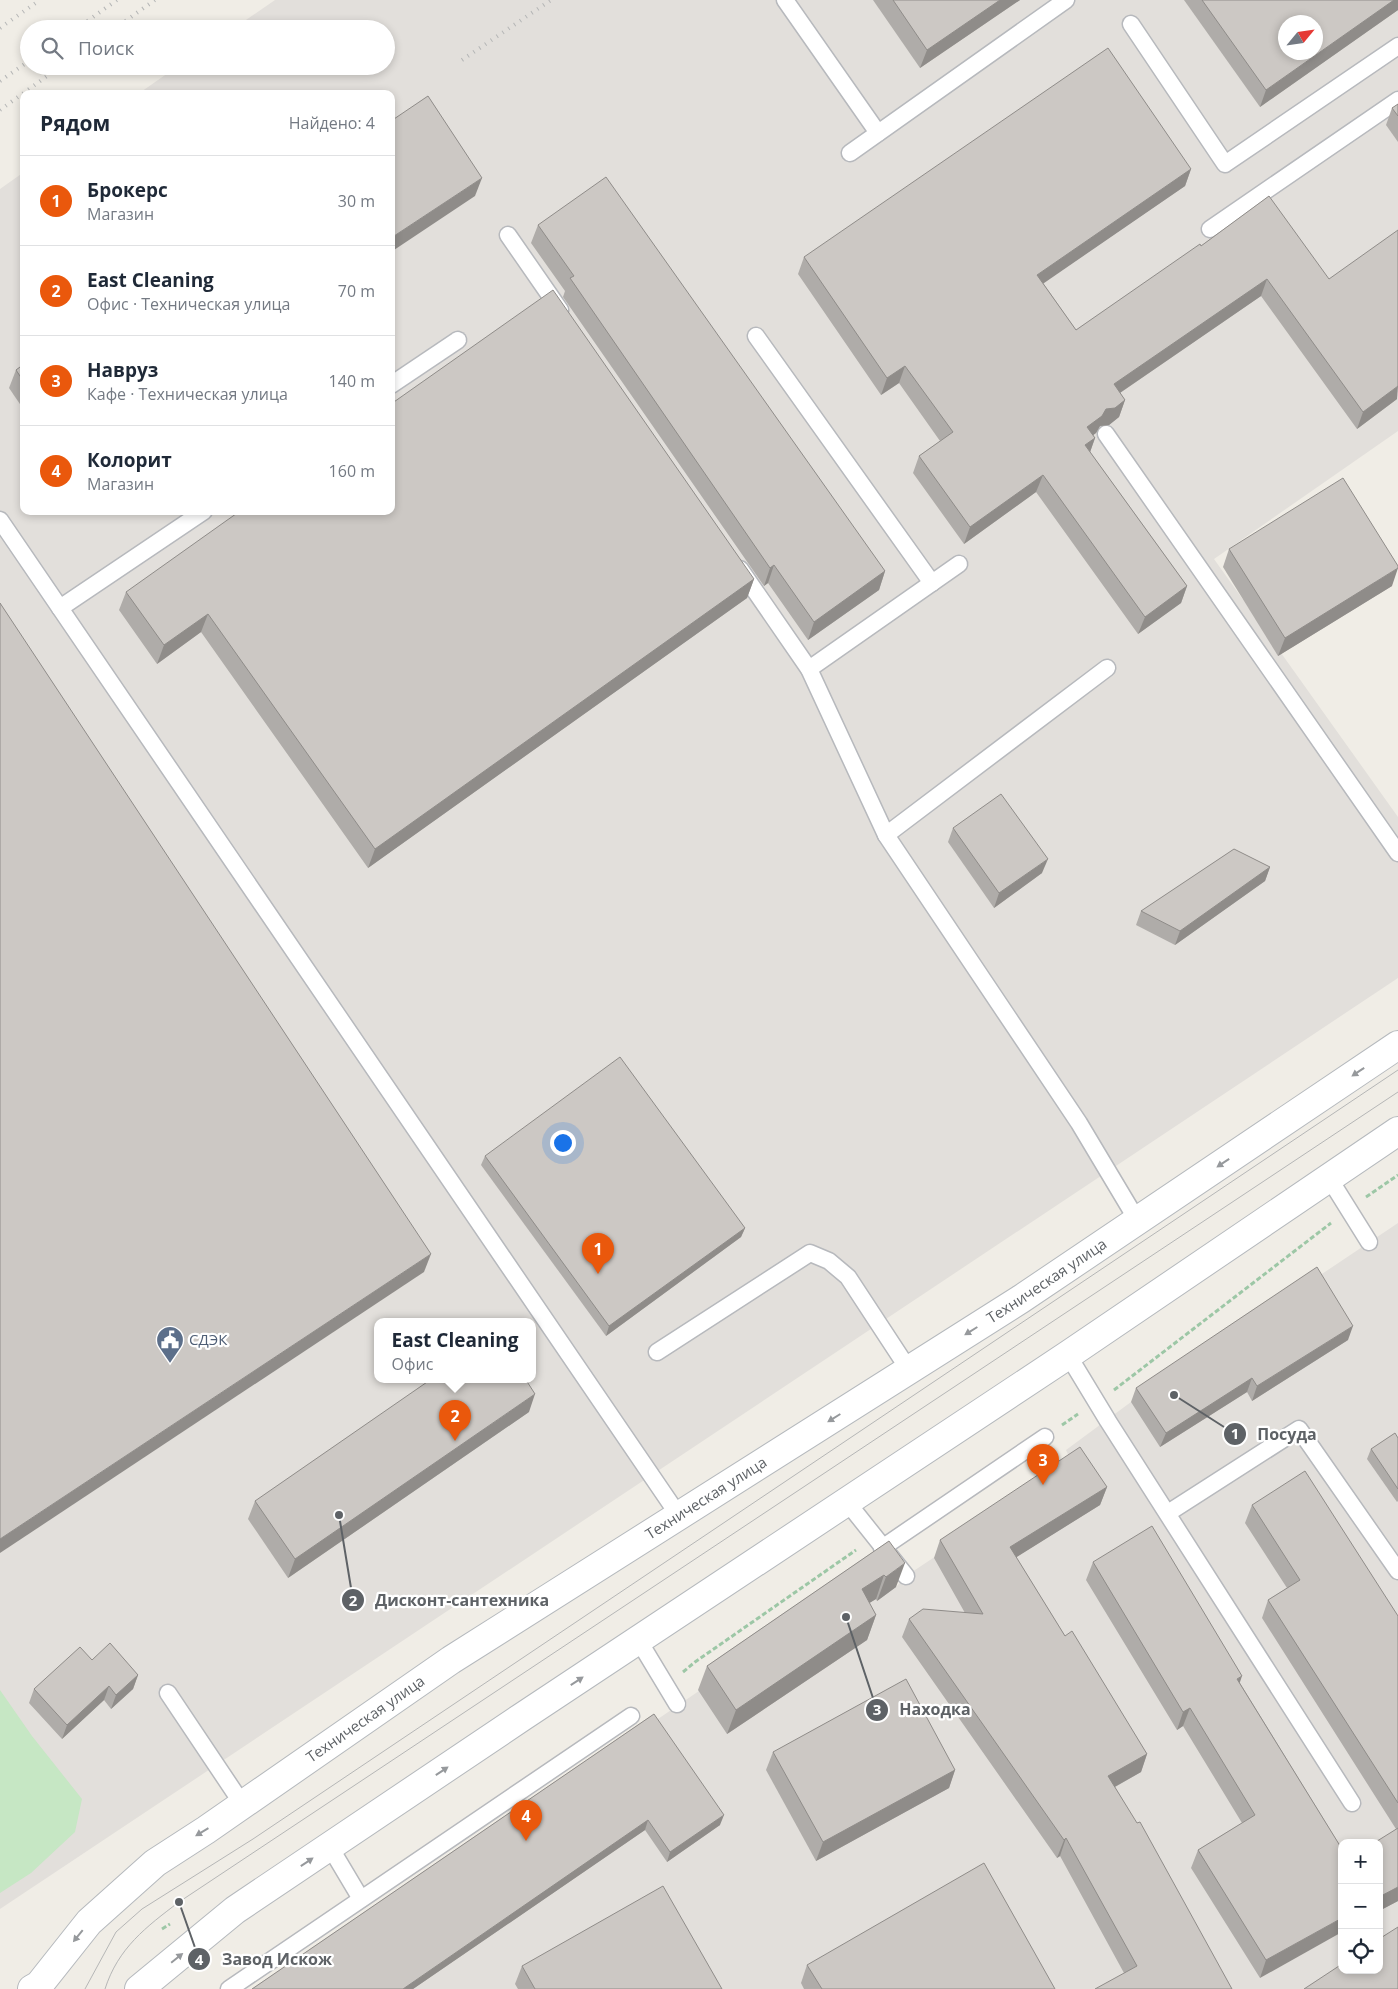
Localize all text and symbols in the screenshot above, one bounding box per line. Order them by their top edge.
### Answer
north arrow [1278,15,1323,60]
search box [20,20,395,75]
icon: search [38,34,66,62]
text: Поиск [78,35,134,61]
text: Рядом [40,109,110,137]
text: Найдено: 4 [289,112,375,134]
text: Брокерс [87,177,168,203]
text: 1 [51,190,61,212]
text: 30 m [338,190,375,212]
text: Магазин [87,203,154,225]
text: East Cleaning [87,267,214,293]
text: 2 [51,280,61,302]
text: 70 m [338,280,375,302]
text: Офис · Техническая улица [87,293,291,315]
text: Навруз [87,357,158,383]
text: 3 [51,370,61,392]
text: 140 m [329,370,375,392]
text: Кафе · Техническая улица [87,383,288,405]
text: Колорит [87,447,172,473]
text: 4 [51,460,61,482]
text: 160 m [329,460,375,482]
text: Магазин [87,473,154,495]
one-way arrow [1351,1067,1364,1077]
your location [550,1130,576,1156]
one-way arrow [1216,1158,1230,1168]
pin: 1 [582,1233,614,1274]
street label: Техническая улица [982,1233,1110,1327]
popup [374,1318,536,1383]
public building icon: СДЭК [155,1325,185,1364]
one-way arrow [965,1326,978,1335]
text: East Cleaning [392,1327,518,1353]
place label: СДЭК [189,1329,228,1349]
text: Офис [392,1353,433,1375]
pin: 2 [439,1400,471,1441]
one-way arrow [827,1413,841,1422]
callout: Посуда [1223,1418,1327,1449]
text: 1 [1231,1423,1239,1443]
text: Посуда [1257,1423,1317,1445]
pin: 3 [1027,1444,1059,1485]
street label: Техническая улица [641,1452,770,1543]
callout: Дисконт-сантехника [340,1585,559,1616]
text: Дисконт-сантехника [375,1589,549,1611]
text: 2 [349,1590,358,1610]
street label: Техническая улица [302,1670,428,1767]
one-way arrow [571,1676,584,1686]
callout: Находка [865,1694,981,1725]
text: Находка [899,1698,971,1720]
text: 3 [873,1699,881,1719]
one-way arrow [435,1766,449,1776]
pin: 4 [510,1800,542,1841]
one-way arrow [196,1827,209,1837]
map controls [1338,1839,1383,1974]
button: + [1338,1839,1383,1884]
one-way arrow [300,1857,314,1867]
button: − [1338,1884,1383,1929]
one-way arrow [73,1929,84,1942]
button: locate [1338,1929,1383,1974]
callout: Завод Искож [187,1944,342,1975]
text: Завод Искож [222,1948,332,1970]
text: 4 [195,1949,204,1969]
one-way arrow [170,1953,183,1964]

